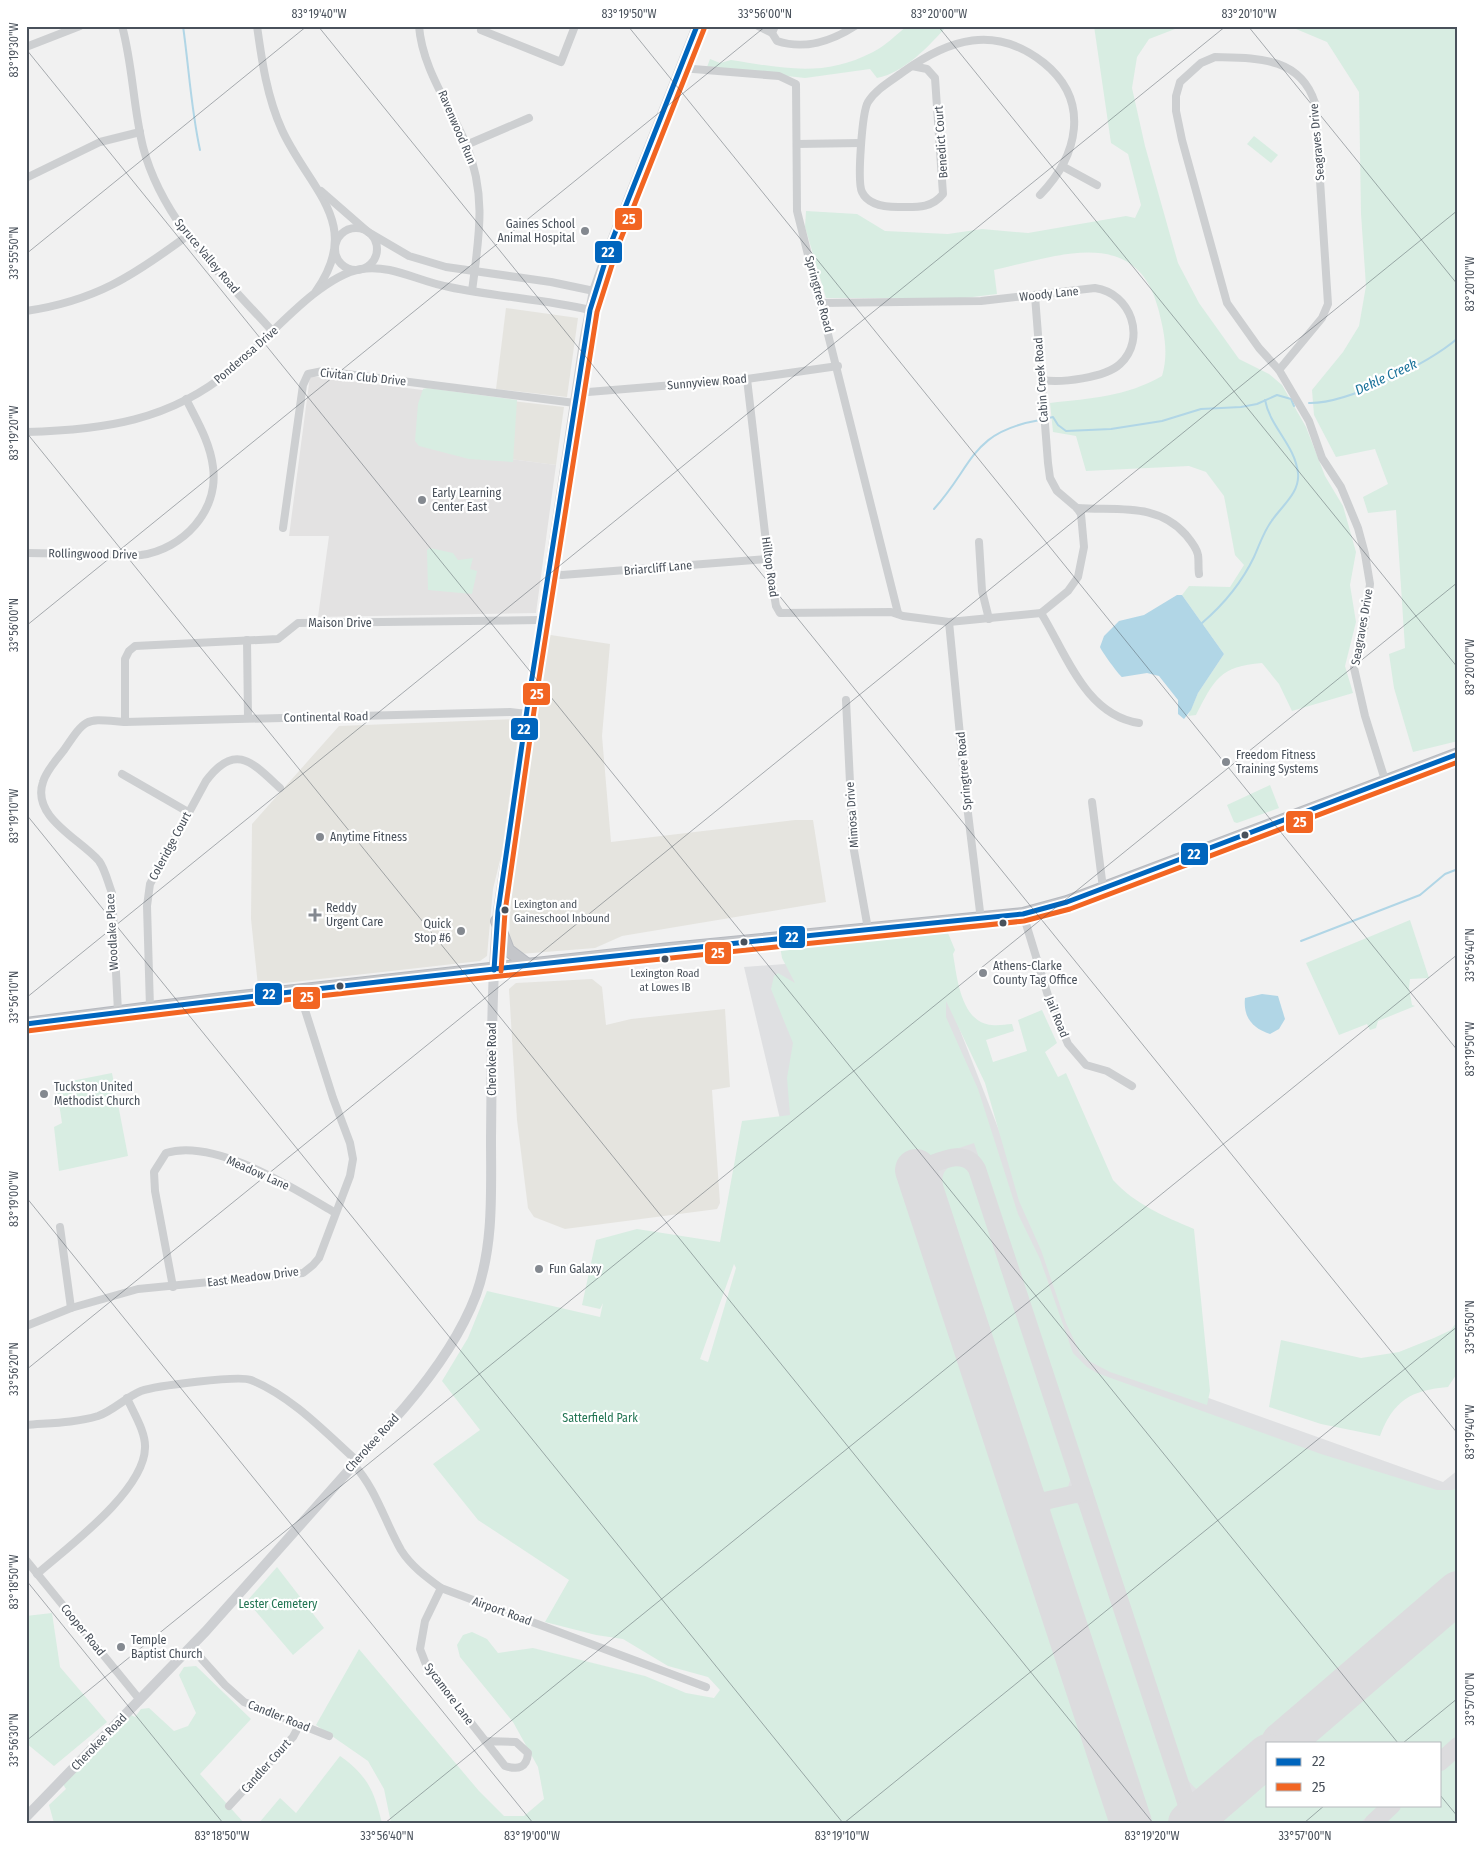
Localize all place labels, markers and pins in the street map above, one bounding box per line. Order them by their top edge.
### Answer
place label: Gaines School Animal Hospital [497,217,575,245]
marker: Gaines School Animal Hospital [579,225,591,237]
place label: Early Learning Center East [432,486,501,514]
marker: Early Learning Center East [416,494,428,506]
place label: Freedom Fitness Training Systems [1236,748,1318,776]
marker: Freedom Fitness Training Systems [1220,756,1232,768]
place label: Anytime Fitness [330,830,407,844]
unlabelled marker [1240,830,1250,840]
marker: Anytime Fitness [314,831,326,843]
place label: Lexington and Gaineschool Inbound [514,898,610,925]
place label: Reddy Urgent Care [326,901,383,929]
marker: Lexington and Gaineschool Inbound [500,905,510,915]
marker: Reddy Urgent Care [308,908,322,922]
place label: Quick Stop #6 [414,917,451,945]
unlabelled marker [998,918,1008,928]
marker: Quick Stop #6 [455,925,467,937]
unlabelled marker [739,937,749,947]
marker: Lexington Road at Lowes IB [660,954,670,964]
place label: Athens-Clarke County Tag Office [993,959,1077,987]
place label: Lexington Road at Lowes IB [631,967,699,994]
marker: Athens-Clarke County Tag Office [977,967,989,979]
unlabelled marker [335,981,345,991]
place label: Tuckston United Methodist Church [54,1080,140,1108]
marker: Tuckston United Methodist Church [38,1088,50,1100]
place label: Fun Galaxy [549,1262,602,1276]
marker: Fun Galaxy [533,1263,545,1275]
place label: Temple Baptist Church [131,1633,203,1661]
marker: Temple Baptist Church [115,1641,127,1653]

